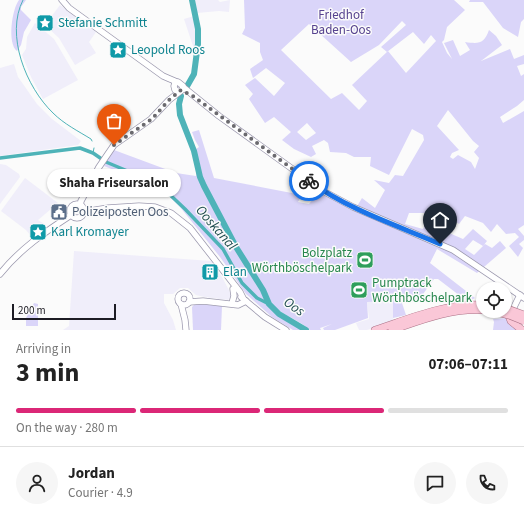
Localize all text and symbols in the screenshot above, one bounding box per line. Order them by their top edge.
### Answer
park label: Friedhof Baden-Oos [311,6,372,39]
place icon: Stefanie Schmitt [35,13,55,33]
place label: Stefanie Schmitt [58,14,148,32]
place icon: Leopold Roos [108,40,128,60]
place label: Leopold Roos [131,41,205,59]
pin [97,104,131,145]
icon: bag [103,110,125,132]
courier [289,161,329,201]
callout: Shaha Friseursalon [47,169,181,197]
icon: bike [298,170,320,192]
text: Shaha Friseursalon [59,174,169,192]
water label: Ooskanal [191,201,242,255]
public building icon: Polizeiposten Oos [49,202,69,222]
place label: Polizeiposten Oos [72,203,169,221]
pin [423,203,457,244]
icon: home [429,209,451,231]
place icon: Karl Kromayer [28,222,48,242]
place label: Karl Kromayer [51,223,129,241]
place label: Bolzplatz Wörthböschelpark [252,244,353,277]
sports icon: Bolzplatz Wörthböschelpark [355,250,375,270]
building icon: Elan [200,262,220,282]
place label: Elan [223,263,247,281]
place label: Pumptrack Wörthböschelpark [372,274,473,307]
sports icon: Pumptrack Wörthböschelpark [349,280,369,300]
map controls [476,282,512,318]
button: locate [476,282,512,318]
water label: Oos [279,293,309,322]
scale bar [12,302,116,321]
text: 200 m [18,303,46,318]
text: Arriving in [16,340,71,358]
text: 3 min [16,354,79,391]
text: 07:06–07:11 [428,354,508,375]
text: On the way · 280 m [16,419,118,437]
button: person [16,462,58,504]
button: chat [414,462,456,504]
button: phone [466,462,508,504]
text: Jordan [68,463,115,484]
text: Courier · 4.9 [68,484,133,502]

